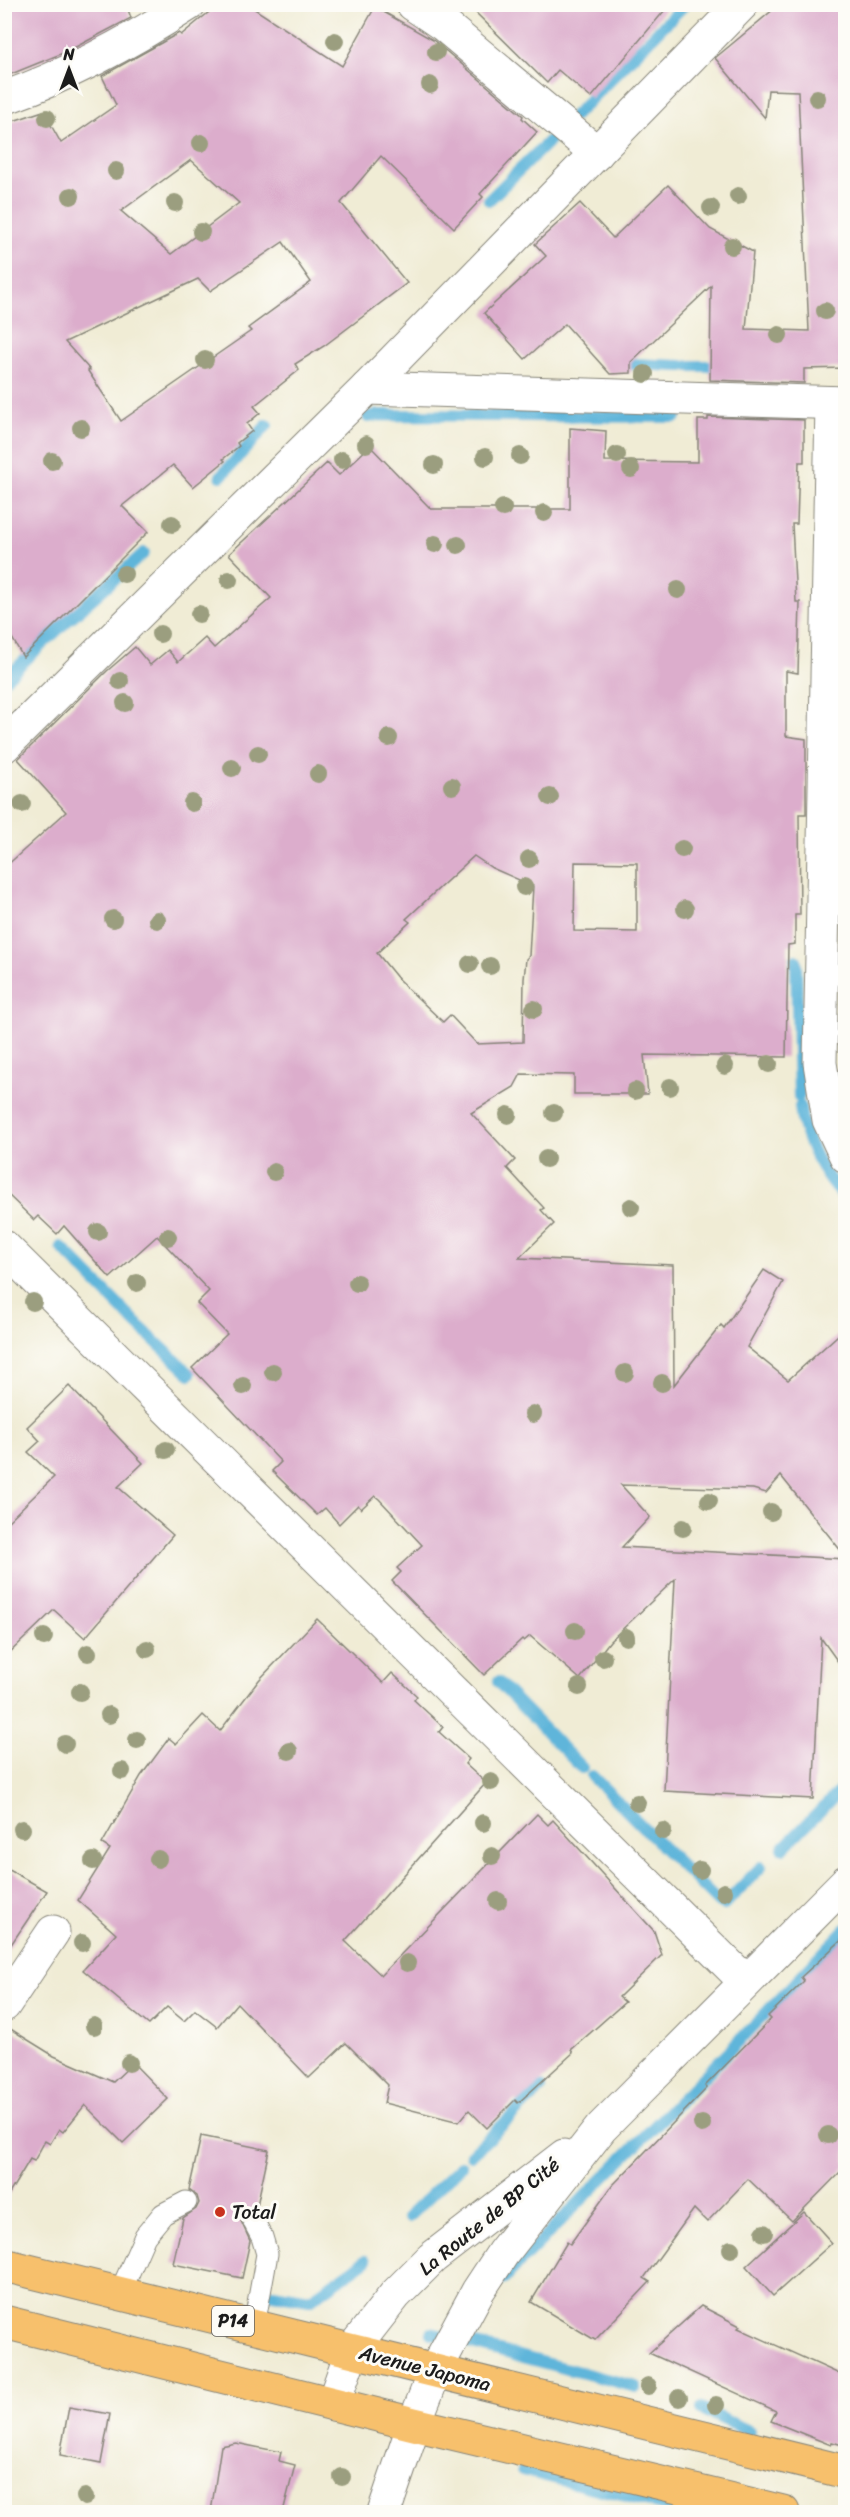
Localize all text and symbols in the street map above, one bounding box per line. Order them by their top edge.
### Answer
north arrow [39,39,99,99]
text: N [62,40,75,69]
street label: La Route de BP Cité [411,2148,568,2285]
place label: Total [232,2195,277,2230]
marker: Total [213,2205,227,2219]
road number: P14 [212,2306,254,2336]
street label: Avenue Japoma [354,2335,494,2402]

